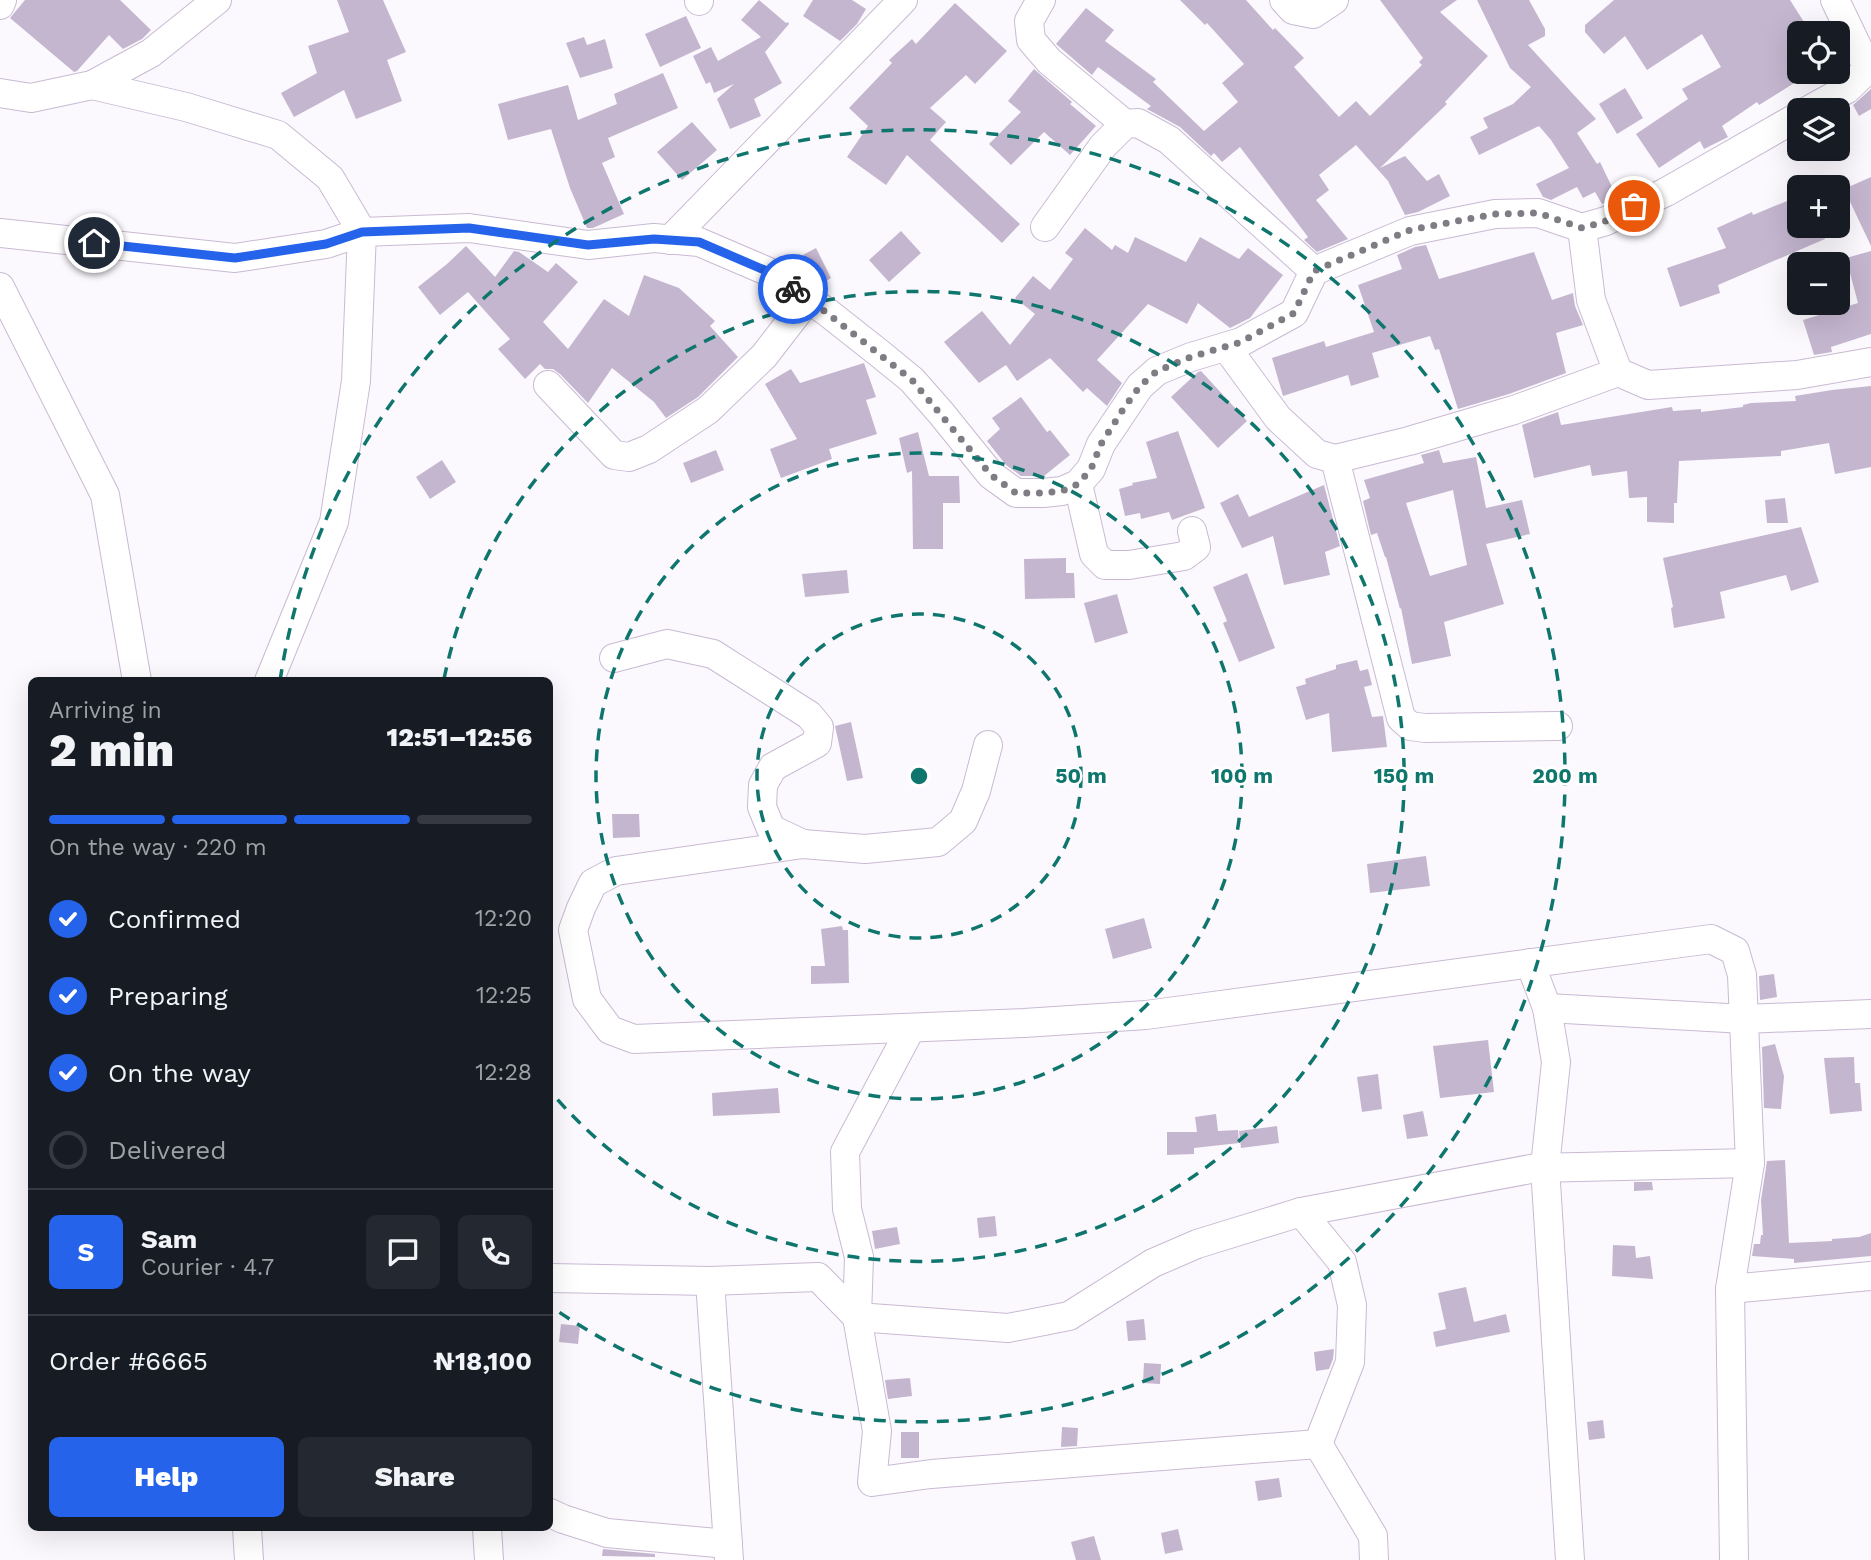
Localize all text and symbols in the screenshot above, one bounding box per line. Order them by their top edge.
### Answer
map controls [1787,21,1850,315]
button: locate [1787,21,1850,84]
button: layers [1787,98,1850,161]
button: + [1787,175,1850,238]
pin [1604,176,1664,236]
icon: bag [1615,187,1653,225]
pin [64,213,124,273]
icon: home [75,224,113,262]
button: − [1787,252,1850,315]
courier [758,254,828,324]
icon: bike [774,270,812,308]
text: Arriving in [49,697,162,724]
text: 12:51–12:56 [387,722,532,752]
text: 2 min [49,723,174,777]
text: 50 m [1055,763,1107,788]
text: 100 m [1211,763,1273,788]
text: 150 m [1374,763,1434,788]
text: 200 m [1532,763,1598,788]
centre of rings [907,764,931,788]
text: On the way · 220 m [49,834,267,861]
icon: check [49,900,87,938]
text: Confirmed [108,904,241,934]
text: 12:20 [475,905,532,932]
icon: check [49,977,87,1015]
text: Preparing [108,981,228,1011]
text: 12:25 [476,982,532,1009]
icon: check [49,1054,87,1092]
text: On the way [108,1058,251,1088]
text: 12:28 [475,1059,532,1086]
text: Delivered [108,1135,227,1165]
button: chat [366,1215,440,1289]
button: phone [458,1215,532,1289]
text: Sam [141,1224,197,1254]
text: S [78,1237,94,1267]
text: Courier · 4.7 [141,1254,274,1281]
text: Order #6665 [49,1346,208,1376]
text: ₦18,100 [433,1346,532,1376]
button: Help [49,1437,284,1517]
button: Share [298,1437,532,1517]

